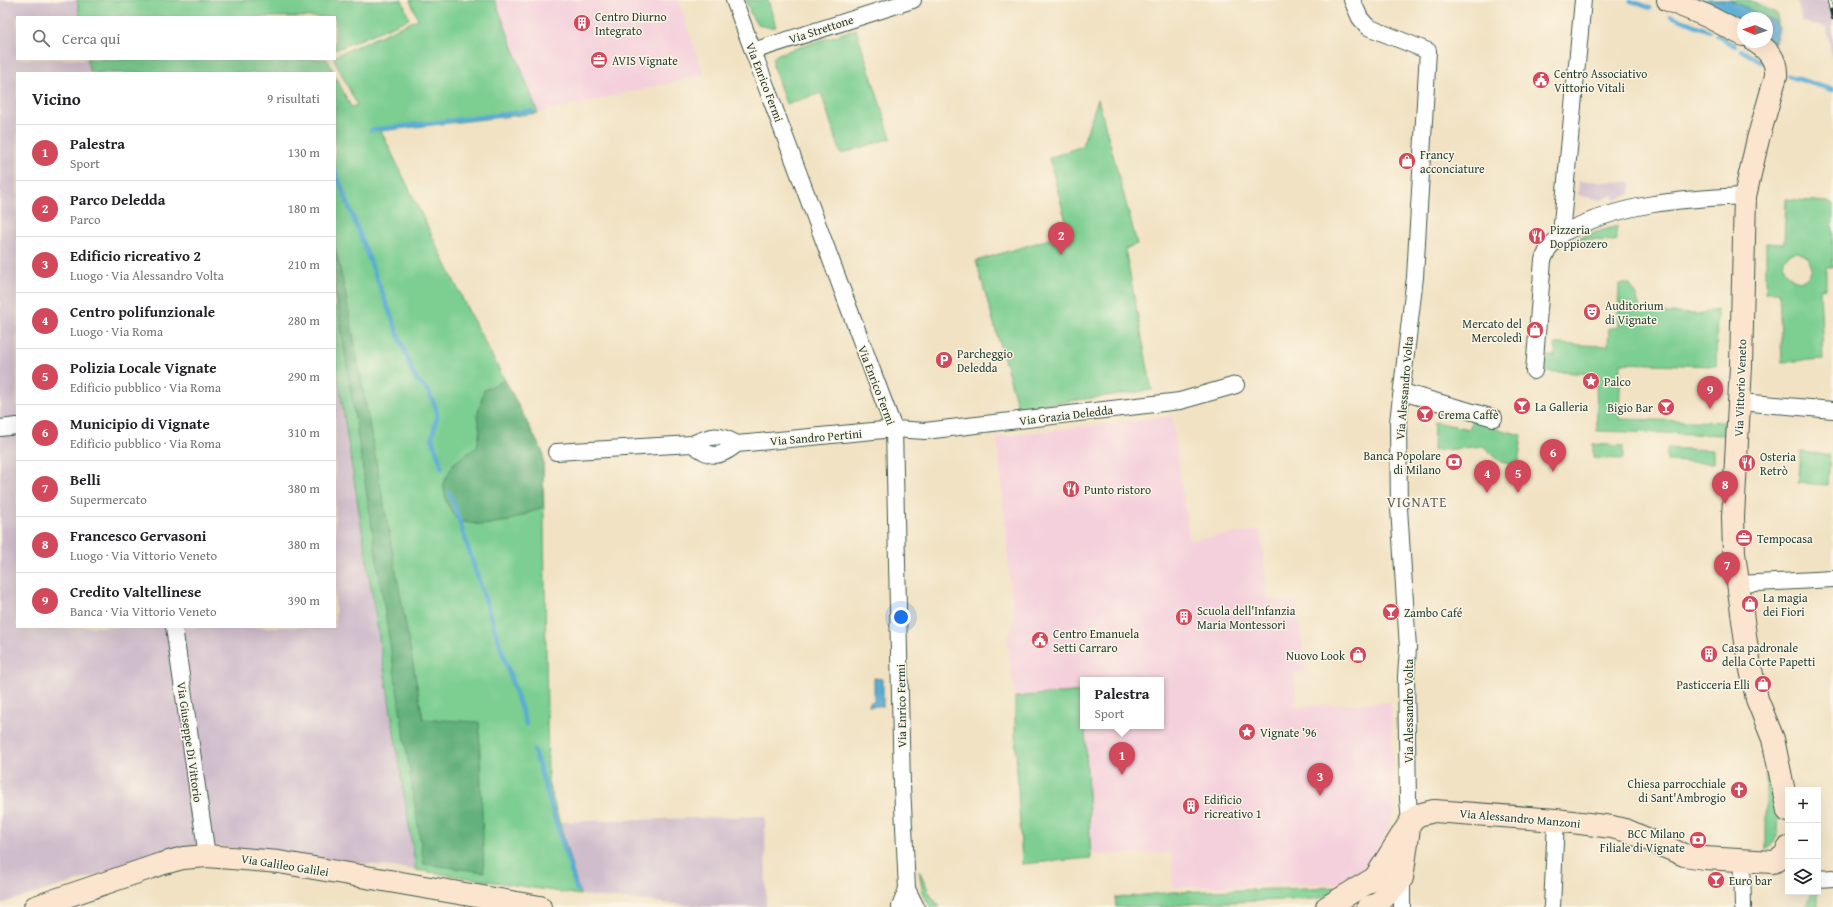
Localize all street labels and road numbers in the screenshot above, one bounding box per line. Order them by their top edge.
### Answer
street label: Via Strettone [787,10,856,47]
street label: Via Enrico Fermi [742,40,788,125]
street label: Via Alessandro Volta [1391,335,1417,441]
street label: Via Vittorio Veneto [1730,339,1750,437]
street label: Via Enrico Fermi [854,343,900,428]
street label: Via Grazia Deledda [1018,401,1114,429]
street label: Via Sandro Pertini [769,424,863,449]
street label: Via Alessandro Volta [1400,659,1417,763]
street label: Via Enrico Fermi [892,663,910,748]
street label: Via Giuseppe Di Vittorio [173,681,207,803]
street label: Via Alessandro Manzoni [1459,804,1582,832]
street label: Via Galileo Galilei [240,850,331,880]

